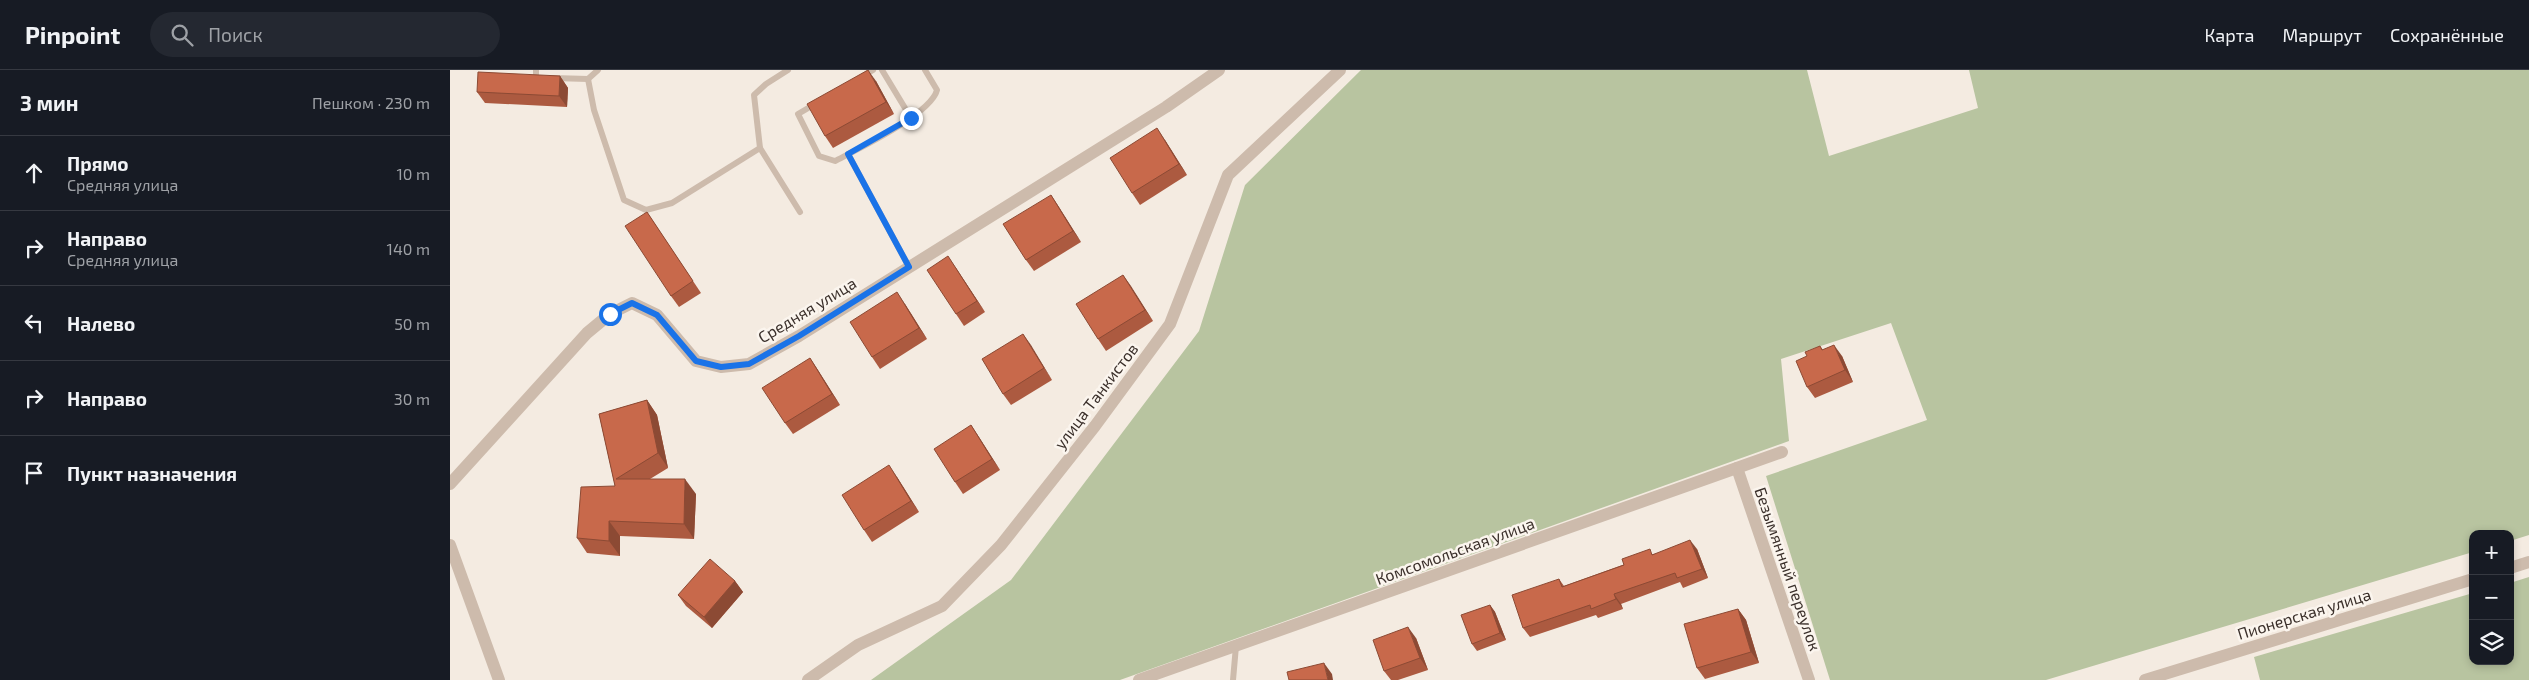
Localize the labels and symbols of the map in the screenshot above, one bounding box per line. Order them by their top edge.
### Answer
route end [900,107,923,130]
street label: Средняя улица [754,273,860,347]
route start [599,303,622,326]
street label: улица Танкистов [1050,339,1142,453]
street label: Безымянный переулок [1751,484,1826,654]
street label: Комсомольская улица [1373,513,1537,589]
street label: Пионерская улица [2235,584,2373,644]

